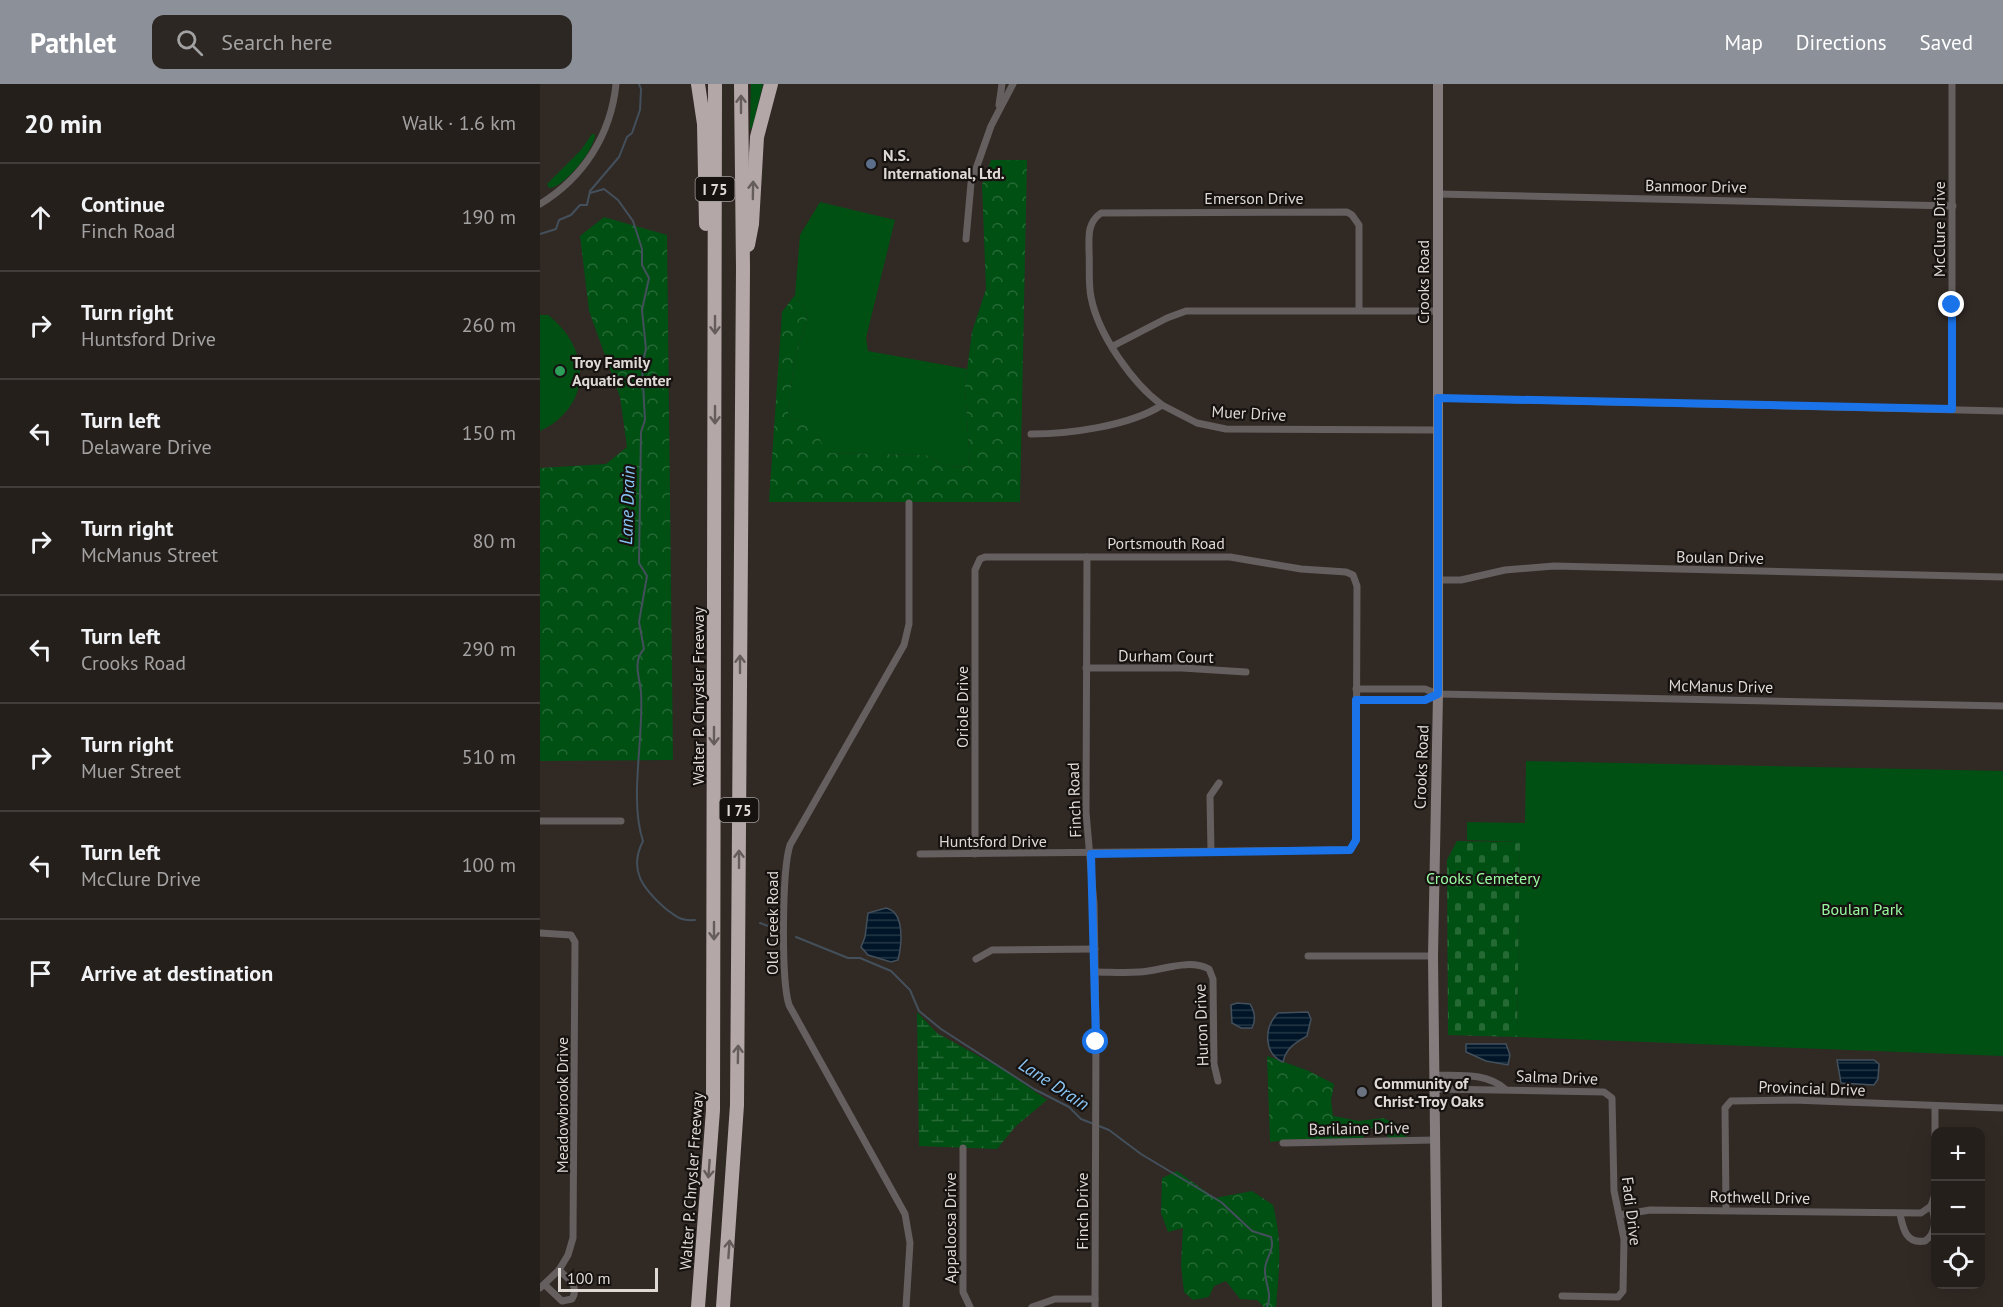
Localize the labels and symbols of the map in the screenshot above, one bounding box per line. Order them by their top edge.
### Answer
one-way arrow [735,95,747,115]
place label: N.S. International, Ltd. [883,145,1005,183]
marker: N.S. International, Ltd. [864,157,878,171]
street label: Banmoor Drive [1645,175,1747,197]
road number: I 75 [696,177,735,201]
one-way arrow [748,180,759,200]
street label: McClure Drive [1929,181,1949,277]
street label: Emerson Drive [1204,188,1304,208]
street label: Crooks Road [1413,240,1433,324]
route end [1938,291,1964,317]
one-way arrow [709,315,721,335]
place label: Troy Family Aquatic Center [572,352,672,390]
marker: Troy Family Aquatic Center [553,364,567,378]
street label: Muer Drive [1211,401,1287,425]
one-way arrow [709,404,721,424]
water label: Lane Drain [614,465,640,545]
street label: Portsmouth Road [1107,533,1225,553]
street label: Boulan Drive [1676,546,1764,568]
street label: Walter P. Chrysler Freeway [688,606,708,785]
street label: Durham Court [1118,645,1215,667]
one-way arrow [734,655,746,675]
street label: Oriole Drive [952,666,972,748]
street label: McManus Drive [1668,675,1774,697]
one-way arrow [708,725,720,745]
street label: Crooks Road [1410,725,1432,809]
street label: Finch Road [1063,762,1085,838]
road number: I 75 [720,798,758,822]
street label: Huntsford Drive [939,831,1047,851]
one-way arrow [733,850,745,870]
park label: Crooks Cemetery [1426,868,1541,888]
street label: Old Creek Road [762,871,782,975]
park label: Boulan Park [1821,899,1903,919]
one-way arrow [708,920,720,940]
street label: Huron Drive [1190,984,1212,1066]
route start [1082,1028,1108,1054]
street label: Meadowbrook Drive [552,1037,572,1173]
one-way arrow [732,1045,744,1065]
water label: Lane Drain [1014,1053,1094,1115]
street label: Salma Drive [1516,1066,1598,1088]
place label: Community of Christ-Troy Oaks [1374,1073,1484,1111]
street label: Provincial Drive [1758,1076,1866,1100]
marker: Community of Christ-Troy Oaks [1355,1085,1369,1099]
street label: Walter P. Chrysler Freeway [675,1091,707,1271]
street label: Barilaine Drive [1308,1117,1410,1139]
one-way arrow [704,1158,715,1178]
street label: Appaloosa Drive [940,1172,960,1284]
street label: Finch Drive [1072,1172,1092,1250]
street label: Fadi Drive [1618,1175,1646,1247]
street label: Rothwell Drive [1709,1186,1811,1208]
one-way arrow [724,1239,735,1259]
scale bar [558,1265,658,1292]

